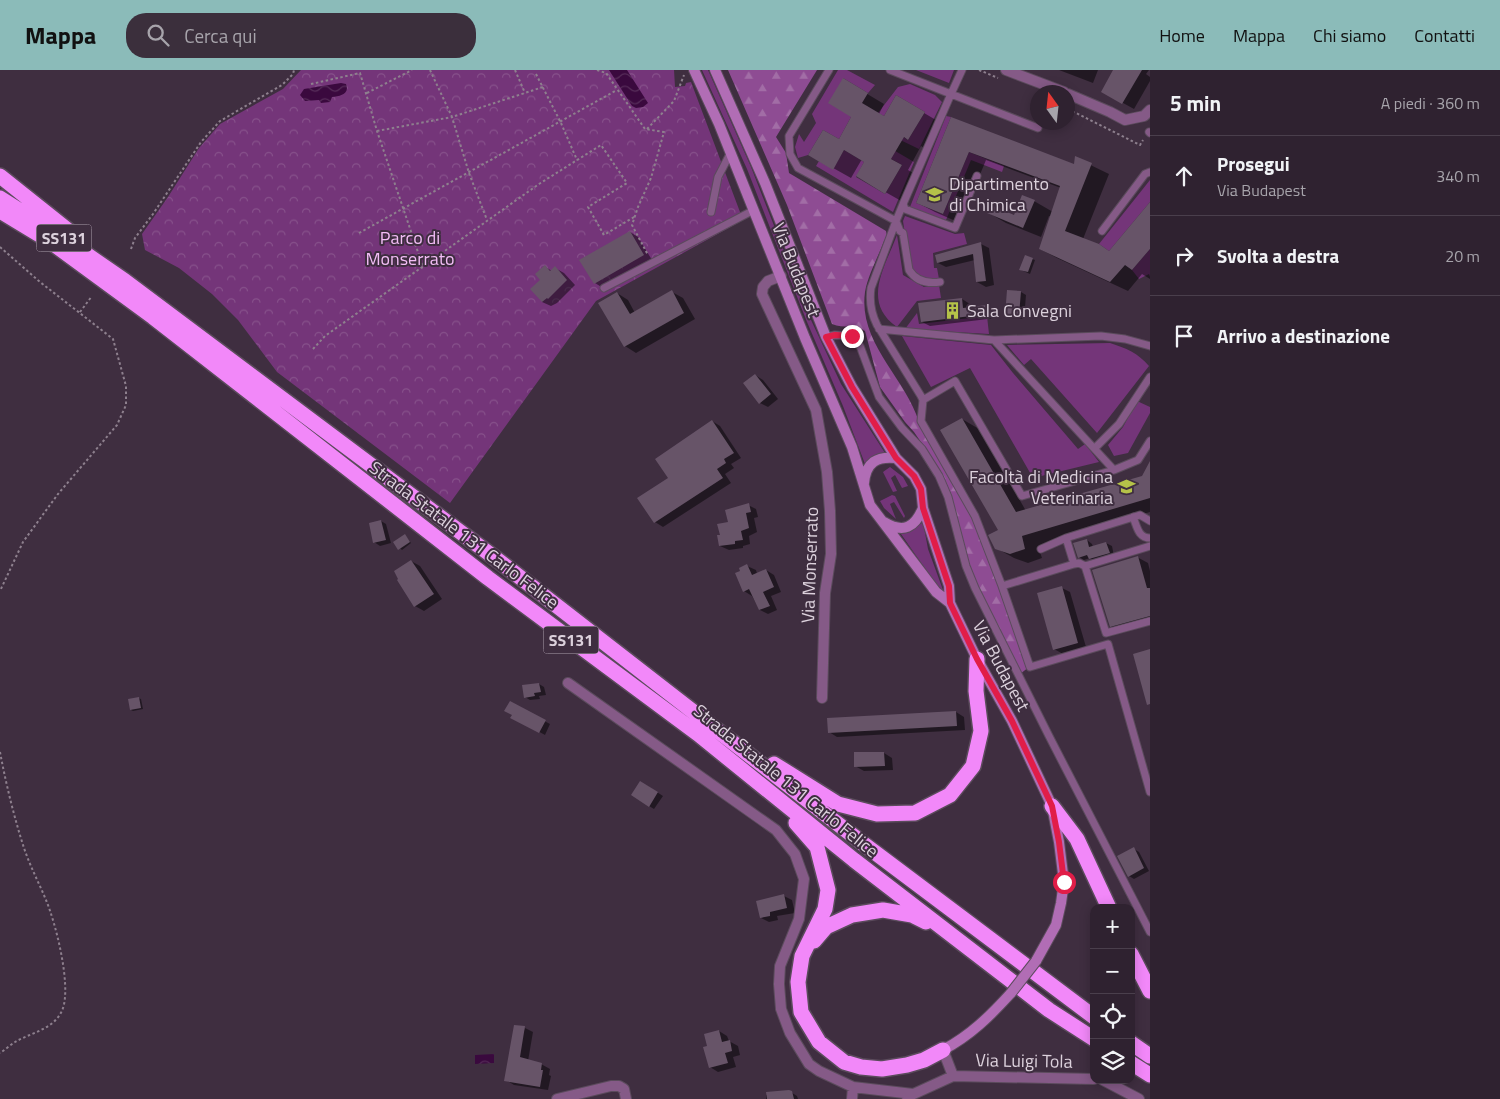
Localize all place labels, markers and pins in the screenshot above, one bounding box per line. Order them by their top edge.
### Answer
place label: Dipartimento di Chimica [949,170,1049,218]
school or university icon: Dipartimento di Chimica [925,184,945,204]
place label: Sala Convegni [967,297,1072,324]
building icon: Sala Convegni [943,301,963,321]
place label: Facoltà di Medicina Veterinaria [969,463,1113,511]
school or university icon: Facoltà di Medicina Veterinaria [1117,477,1137,497]

